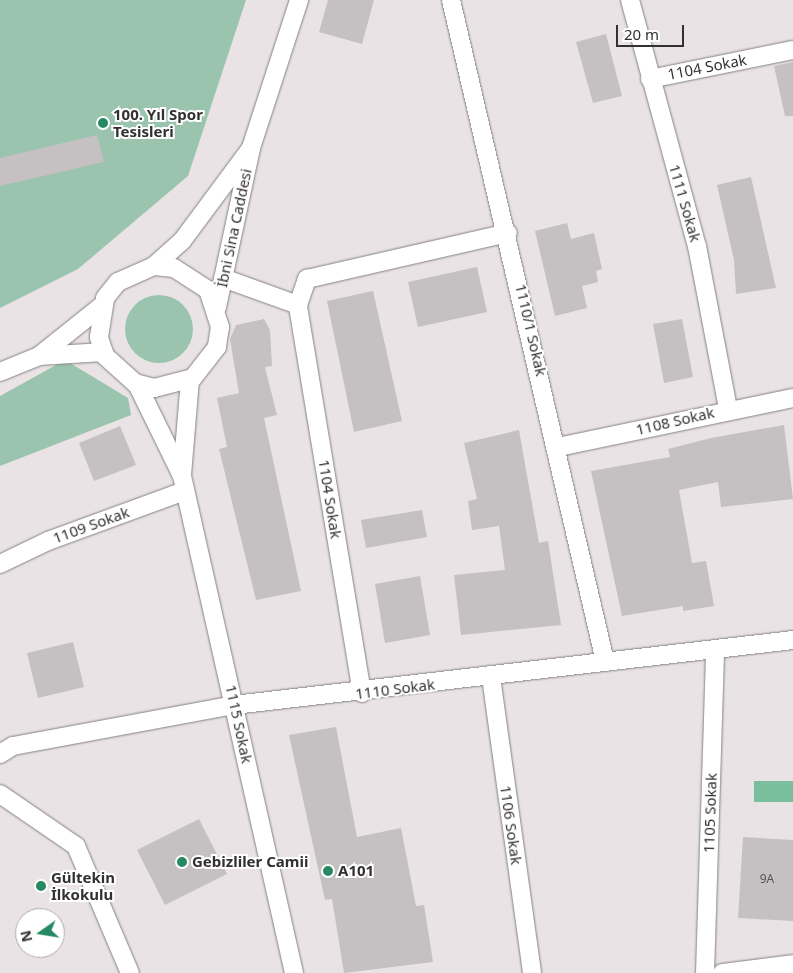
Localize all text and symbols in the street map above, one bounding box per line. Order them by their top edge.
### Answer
scale bar [618,15,686,47]
text: 20 m [624,24,659,44]
street label: 1104 Sokak [666,51,748,83]
place label: 100. Yıl Spor Tesisleri [113,105,203,140]
marker: 100. Yıl Spor Tesisleri [97,117,109,129]
street label: 1111 Sokak [665,162,705,244]
street label: İbni Sina Caddesi [213,167,255,289]
street label: 1110/1 Sokak [512,282,550,378]
street label: 1108 Sokak [634,403,716,439]
street label: 1104 Sokak [315,458,345,540]
street label: 1109 Sokak [50,503,132,547]
street label: 1110 Sokak [354,675,436,703]
street label: 1115 Sokak [222,683,256,765]
street label: 1105 Sokak [700,773,720,853]
street label: 1106 Sokak [497,784,525,866]
place label: Gebizliler Camii [192,853,308,871]
marker: Gebizliler Camii [176,856,188,868]
place label: A101 [338,862,374,880]
marker: A101 [322,865,334,877]
place label: Gültekin İlkokulu [51,868,115,903]
house number: 9A [760,872,774,886]
marker: Gültekin İlkokulu [35,880,47,892]
north arrow [15,908,65,958]
text: N [15,929,36,944]

